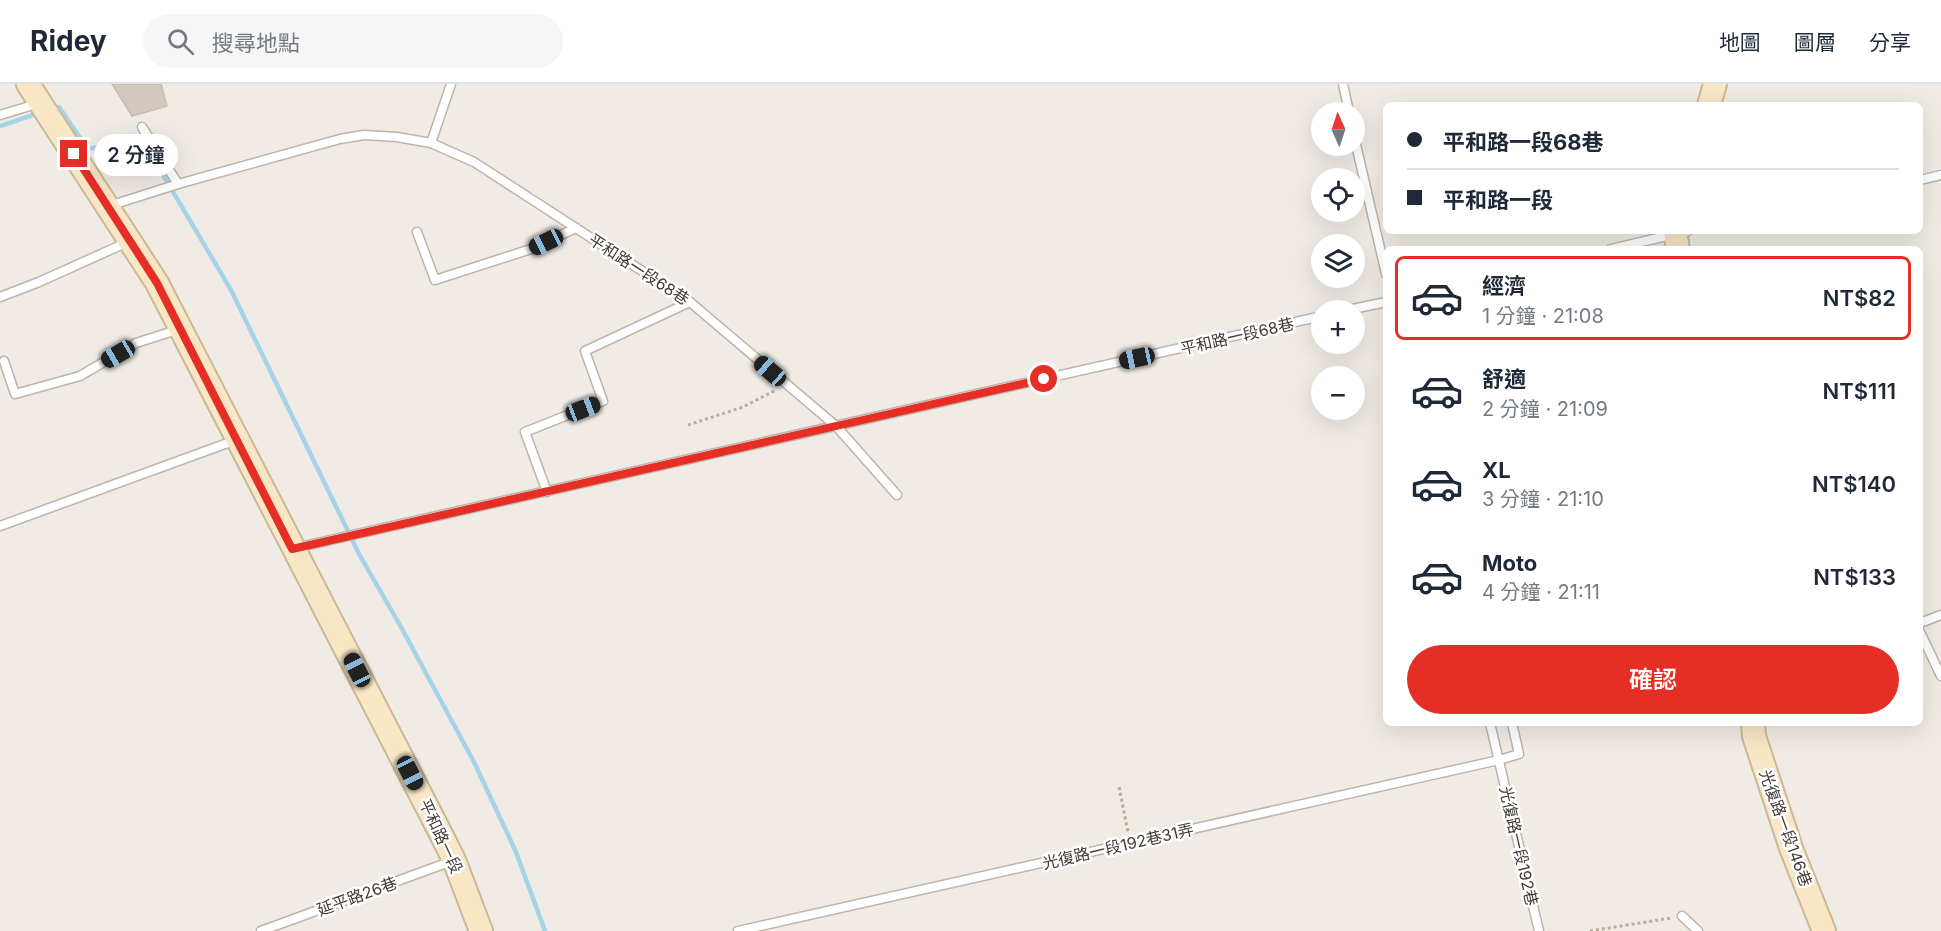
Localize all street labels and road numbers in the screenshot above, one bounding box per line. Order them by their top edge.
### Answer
street label: 平和路一段68巷 [585,229,693,309]
street label: 平和路一段68巷 [1178,313,1296,359]
street label: 光復路一段146巷 [1756,767,1816,889]
street label: 光復路一段192巷 [1496,784,1542,908]
street label: 平和路一段 [415,796,467,876]
street label: 光復路一段192巷31弄 [1040,819,1196,873]
street label: 延平路26巷 [314,872,400,920]

